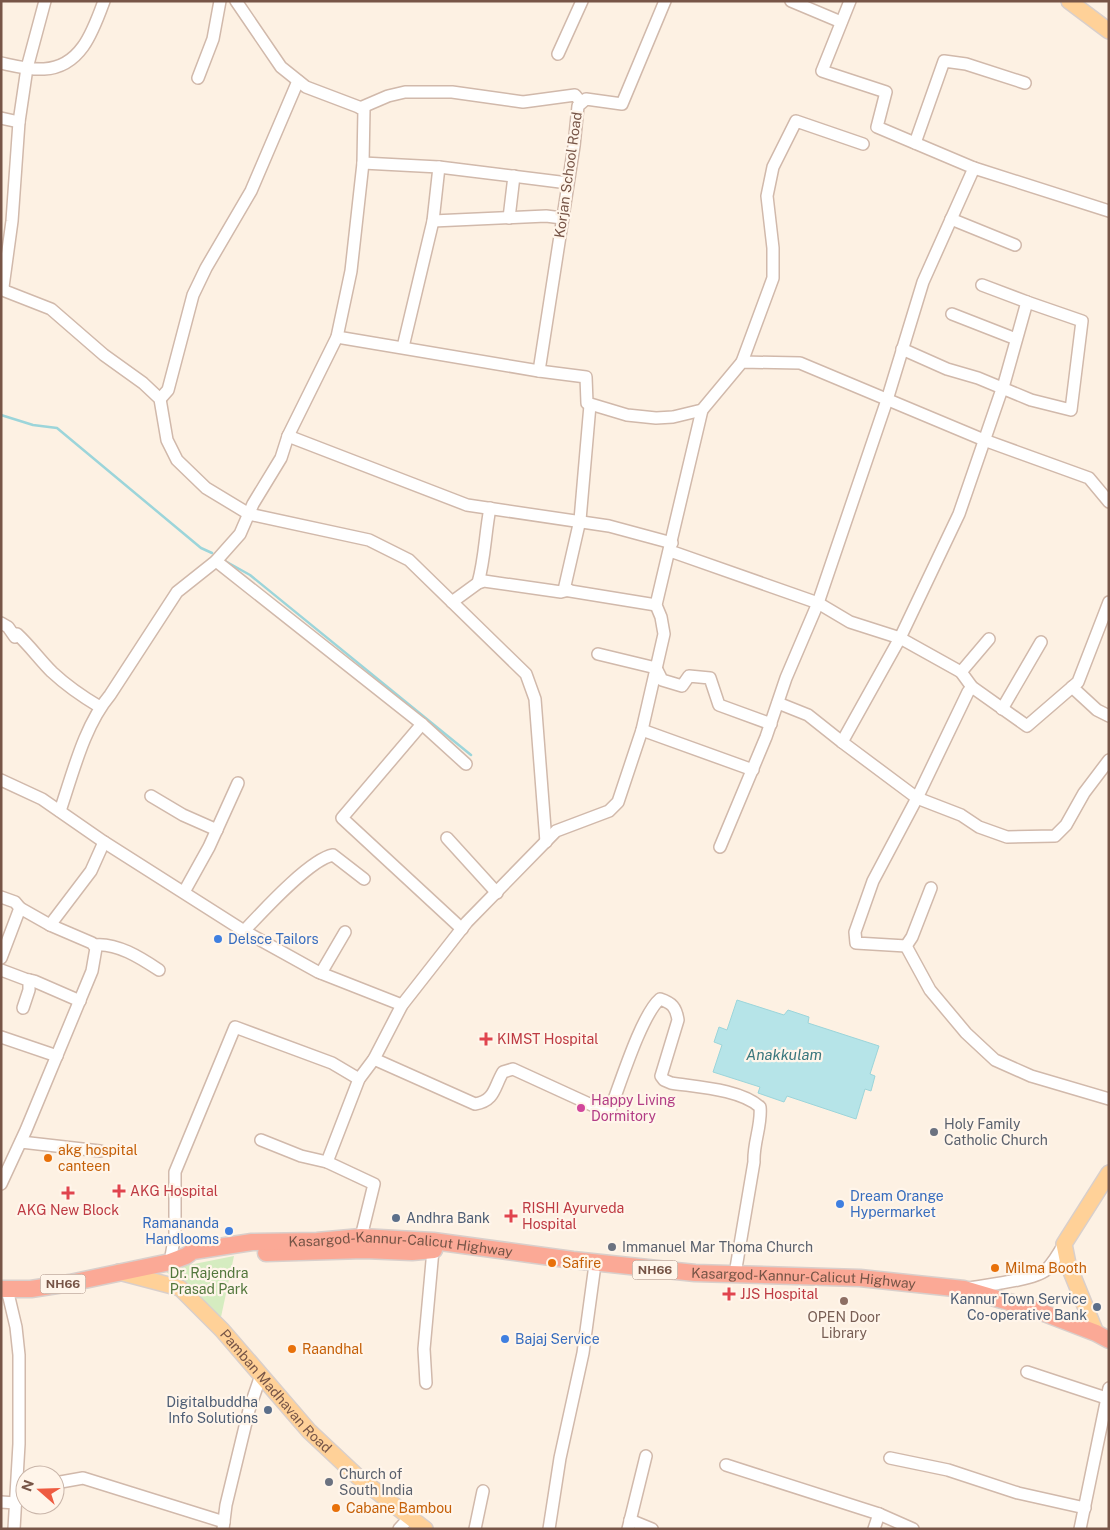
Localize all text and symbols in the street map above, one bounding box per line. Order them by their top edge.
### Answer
street label: Korjan School Road [551,111,585,239]
place label: Delsce Tailors [228,931,319,947]
marker: Delsce Tailors [212,933,224,945]
place label: KIMST Hospital [497,1031,599,1047]
marker: KIMST Hospital [479,1032,493,1046]
water label: Anakkulam [746,1046,822,1063]
place label: Happy Living Dormitory [591,1092,676,1124]
marker: Happy Living Dormitory [575,1102,587,1114]
place label: Holy Family Catholic Church [944,1116,1048,1148]
marker: Holy Family Catholic Church [928,1126,940,1138]
place label: akg hospital canteen [58,1142,138,1174]
marker: akg hospital canteen [42,1152,54,1164]
place label: AKG Hospital [130,1183,218,1199]
marker: AKG Hospital [112,1184,126,1198]
marker: AKG New Block [61,1186,75,1200]
place label: Dream Orange Hypermarket [850,1188,944,1220]
marker: Dream Orange Hypermarket [834,1198,846,1210]
place label: RISHI Ayurveda Hospital [522,1200,624,1232]
place label: AKG New Block [17,1202,119,1218]
marker: RISHI Ayurveda Hospital [504,1209,518,1223]
place label: Andhra Bank [406,1210,490,1226]
marker: Andhra Bank [390,1212,402,1224]
place label: Ramananda Handlooms [142,1215,219,1247]
marker: Ramananda Handlooms [223,1225,235,1237]
street label: Kasargod-Kannur-Calicut Highway [288,1229,514,1260]
place label: Immanuel Mar Thoma Church [622,1239,813,1255]
marker: Immanuel Mar Thoma Church [606,1241,618,1253]
place label: Safire [562,1255,601,1271]
marker: Safire [546,1257,558,1269]
road number: NH66 [632,1260,678,1280]
place label: Milma Booth [1005,1260,1087,1276]
marker: Milma Booth [989,1262,1001,1274]
park label: Dr. Rajendra Prasad Park [170,1265,248,1297]
street label: Kasargod-Kannur-Calicut Highway [691,1265,917,1292]
road number: NH66 [40,1274,86,1294]
place label: JJS Hospital [740,1286,818,1302]
marker: JJS Hospital [722,1287,736,1301]
place label: Kannur Town Service Co-operative Bank [950,1291,1087,1323]
marker: OPEN Door Library [838,1295,850,1307]
marker: Kannur Town Service Co-operative Bank [1091,1301,1103,1313]
place label: OPEN Door Library [808,1309,880,1341]
street label: Pamban Madhavan Road [217,1326,335,1456]
place label: Bajaj Service [515,1331,600,1347]
marker: Bajaj Service [499,1333,511,1345]
place label: Raandhal [302,1341,363,1357]
marker: Raandhal [286,1343,298,1355]
place label: Digitalbuddha Info Solutions [166,1394,258,1426]
marker: Digitalbuddha Info Solutions [262,1404,274,1416]
north arrow [15,1465,65,1515]
place label: Church of South India [339,1466,413,1498]
marker: Church of South India [323,1476,335,1488]
text: N [18,1478,37,1493]
place label: Cabane Bambou [346,1500,452,1516]
marker: Cabane Bambou [330,1502,342,1514]

